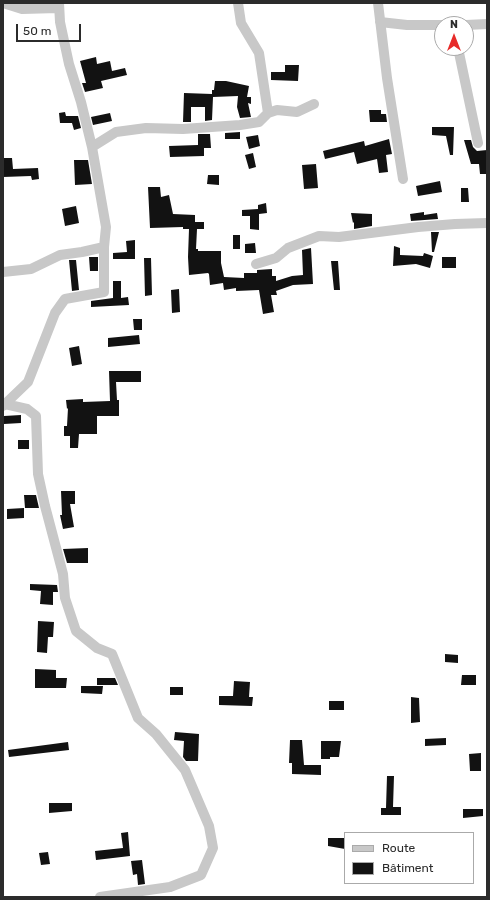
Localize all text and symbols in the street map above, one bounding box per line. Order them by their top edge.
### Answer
scale bar [18,16,83,42]
north arrow [434,16,474,56]
text: N [450,18,458,31]
text: 50 m [23,24,51,38]
legend [344,832,474,884]
text: Route [382,841,415,855]
text: Bâtiment [382,861,433,875]

